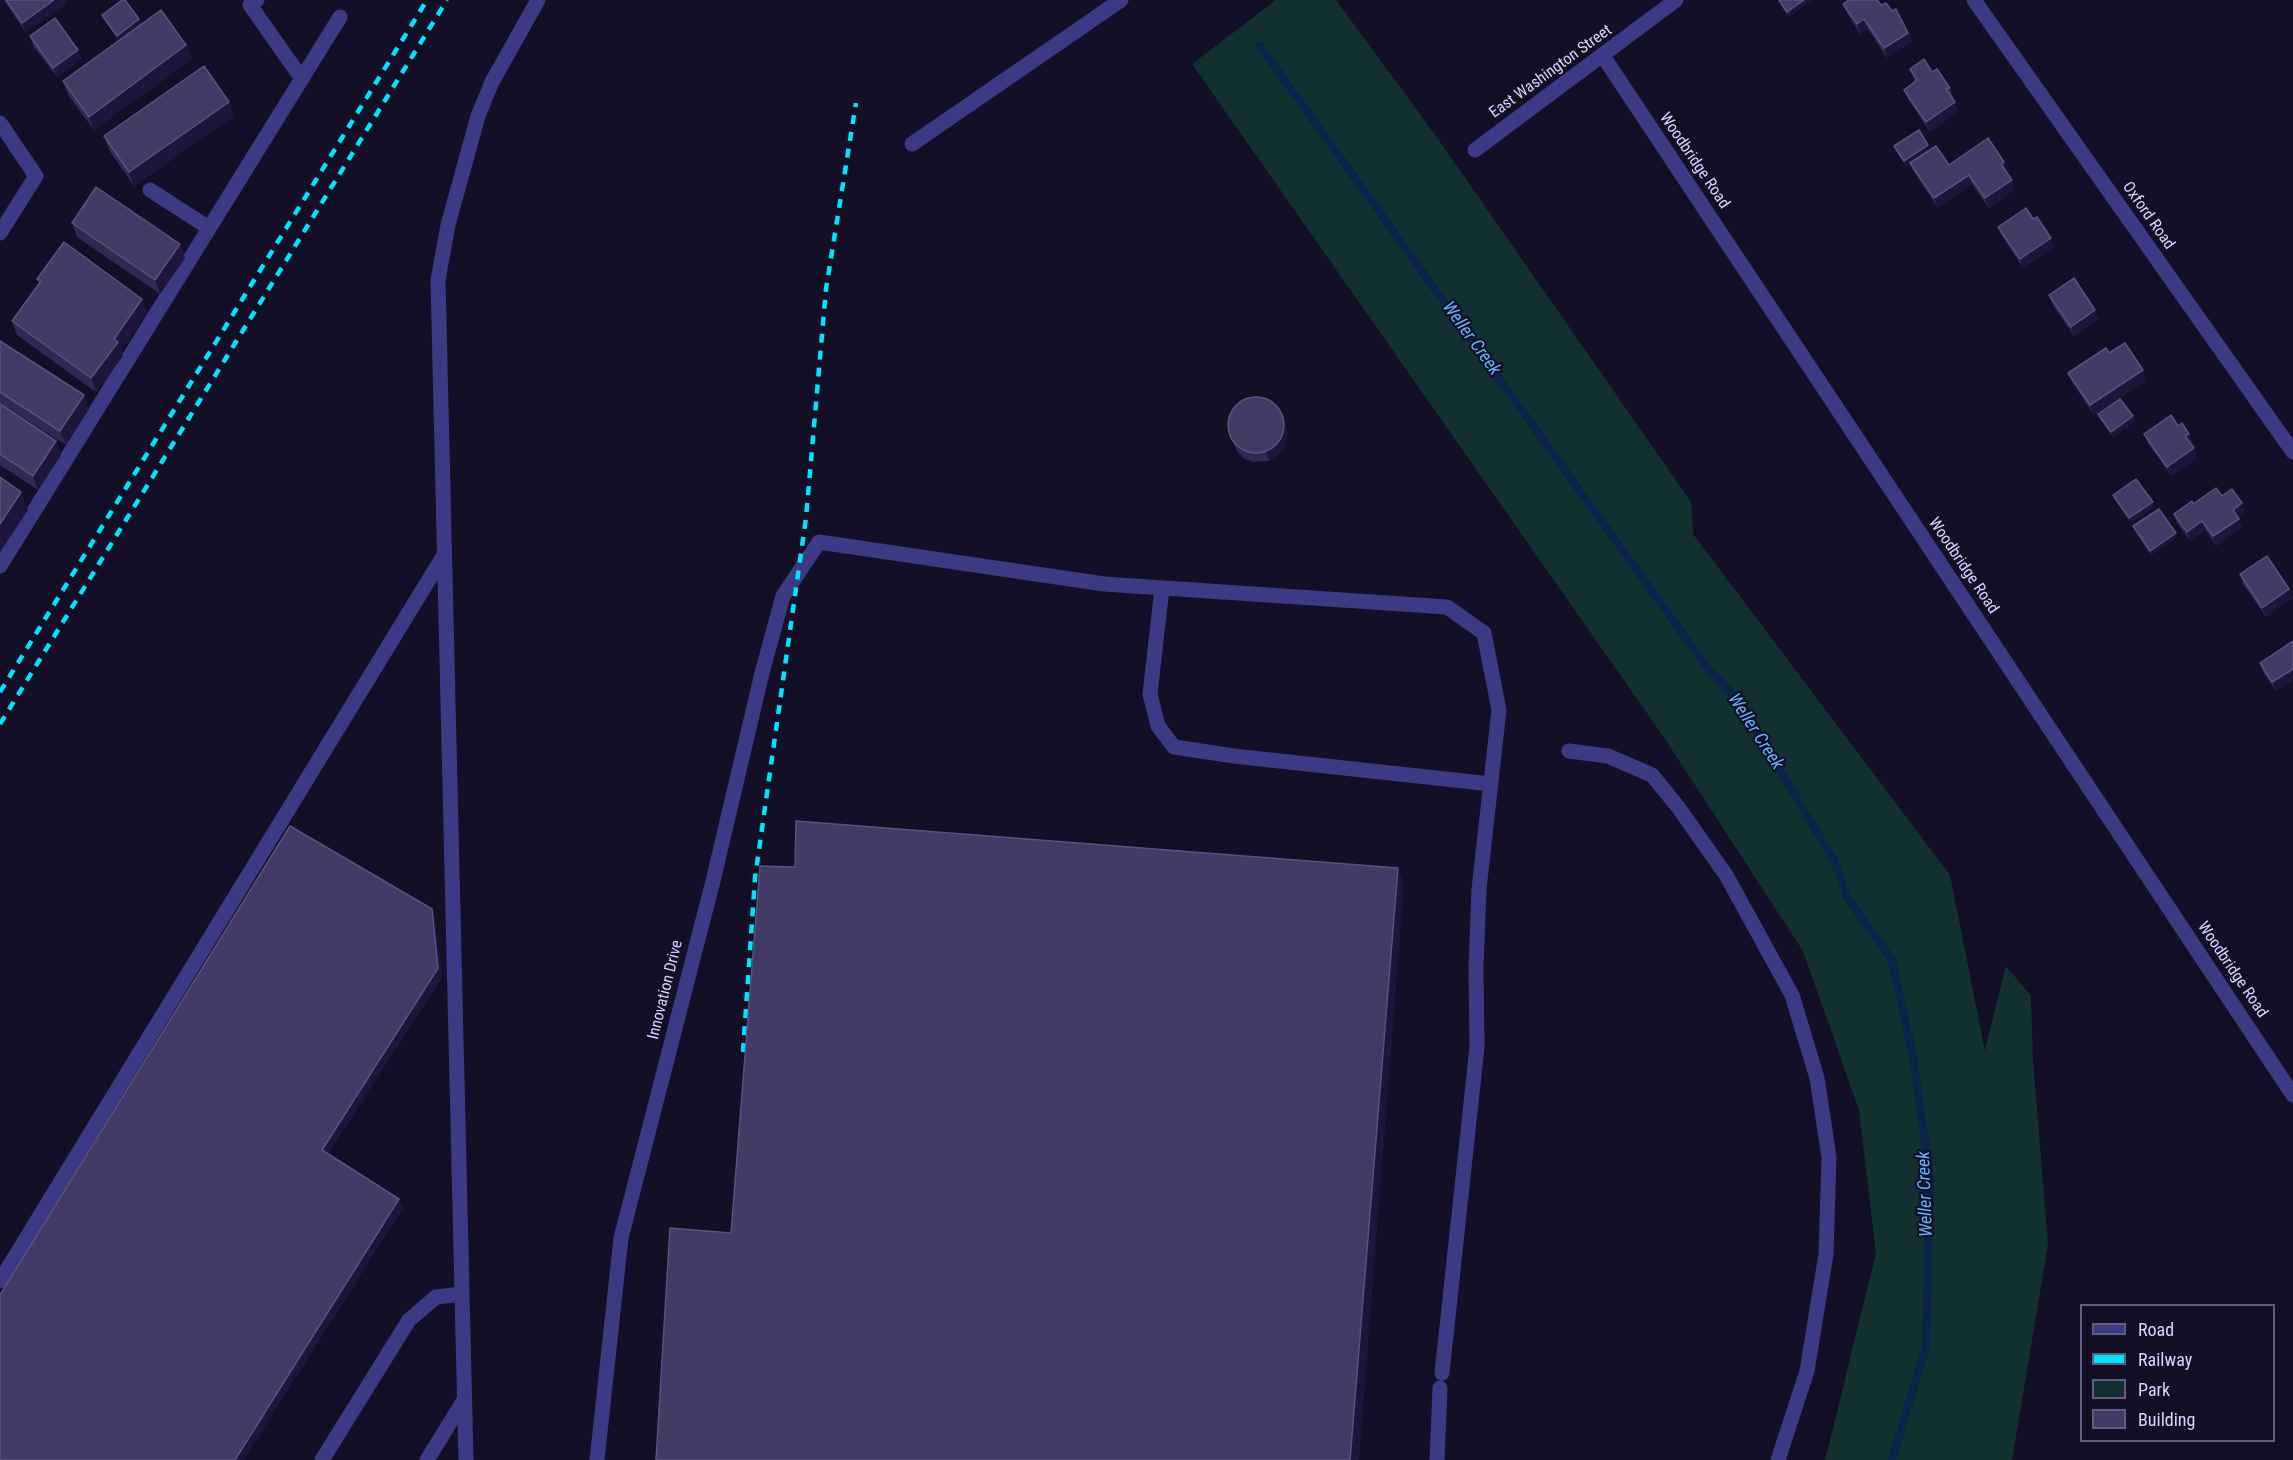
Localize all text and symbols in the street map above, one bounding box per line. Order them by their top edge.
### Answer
street label: East Washington Street [1486,21,1616,123]
street label: Woodbridge Road [1655,109,1733,213]
street label: Oxford Road [2118,178,2178,254]
water label: Weller Creek [1437,298,1505,380]
street label: Woodbridge Road [1924,514,2002,618]
water label: Weller Creek [1722,690,1788,774]
street label: Woodbridge Road [2193,918,2271,1022]
street label: Innovation Drive [644,938,688,1042]
water label: Weller Creek [1914,1151,1938,1237]
legend [2080,1304,2275,1442]
text: Road [2138,1319,2174,1340]
text: Railway [2138,1349,2192,1370]
text: Park [2138,1379,2170,1400]
text: Building [2138,1409,2195,1430]

